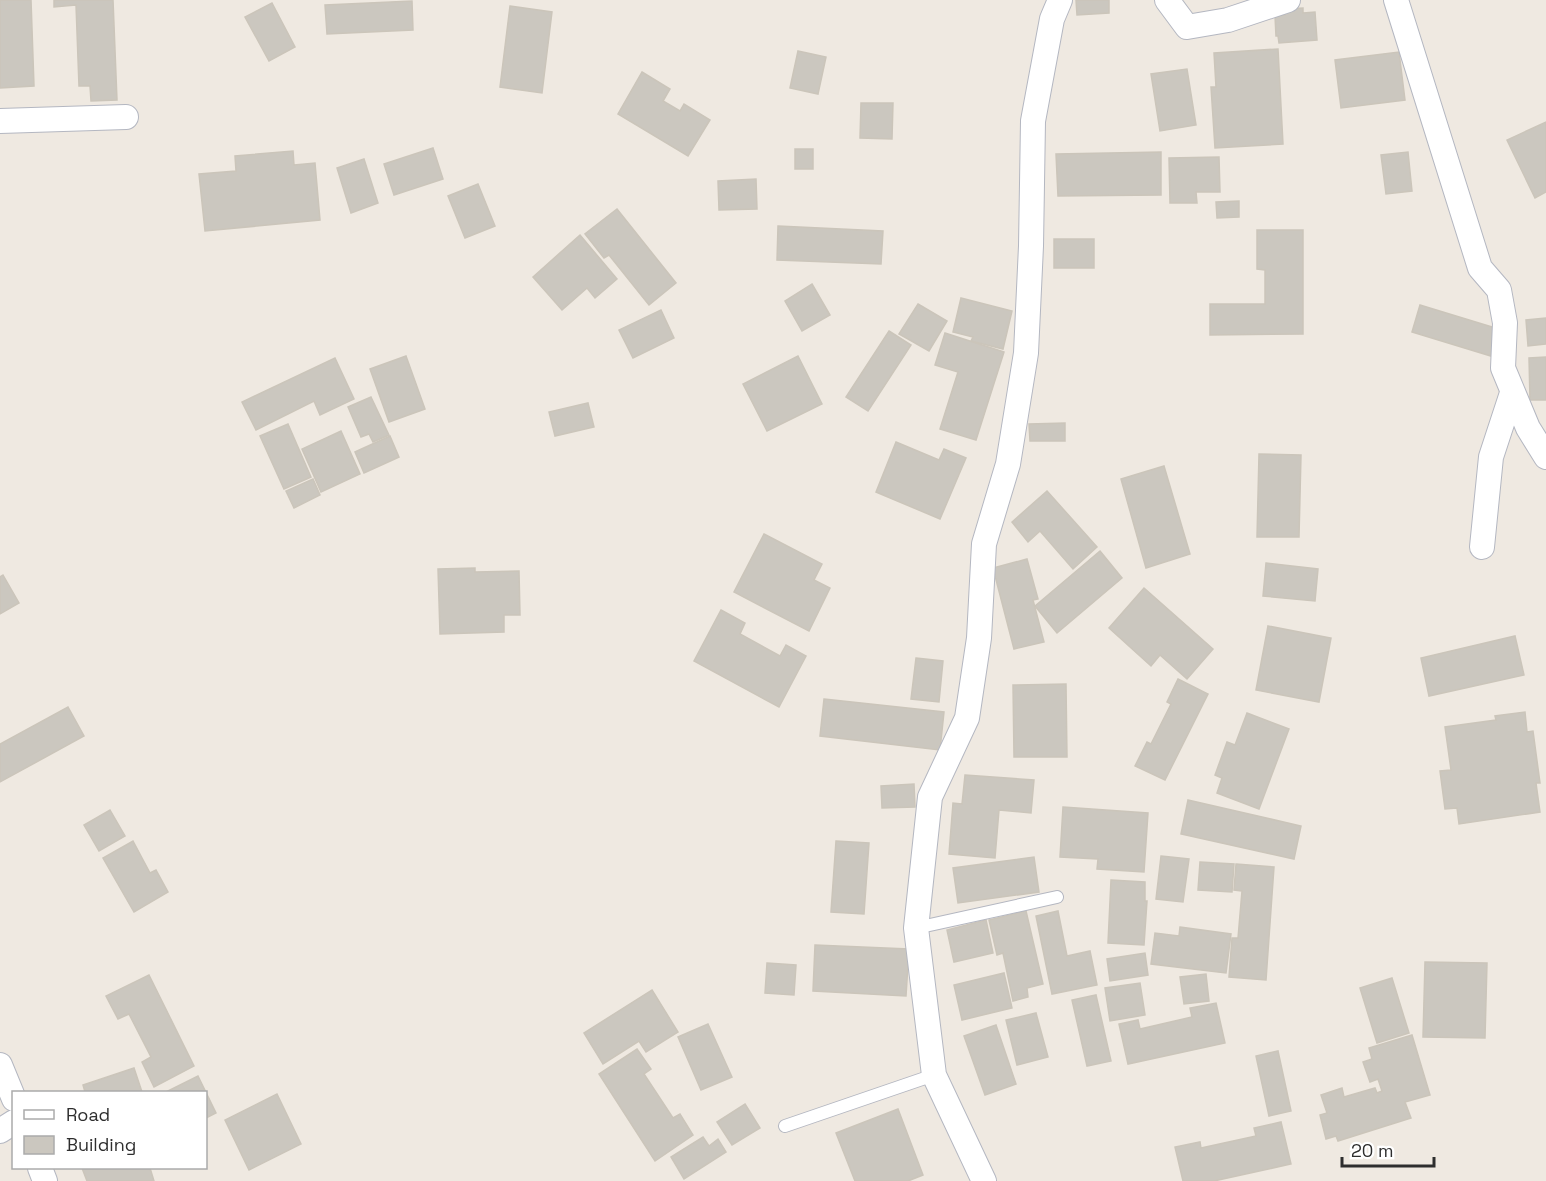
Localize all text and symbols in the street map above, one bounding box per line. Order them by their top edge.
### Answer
legend [12,1091,207,1169]
text: Road [66,1103,110,1126]
scale bar [1342,1130,1434,1168]
text: Building [66,1133,136,1156]
text: 20 m [1351,1139,1394,1162]

